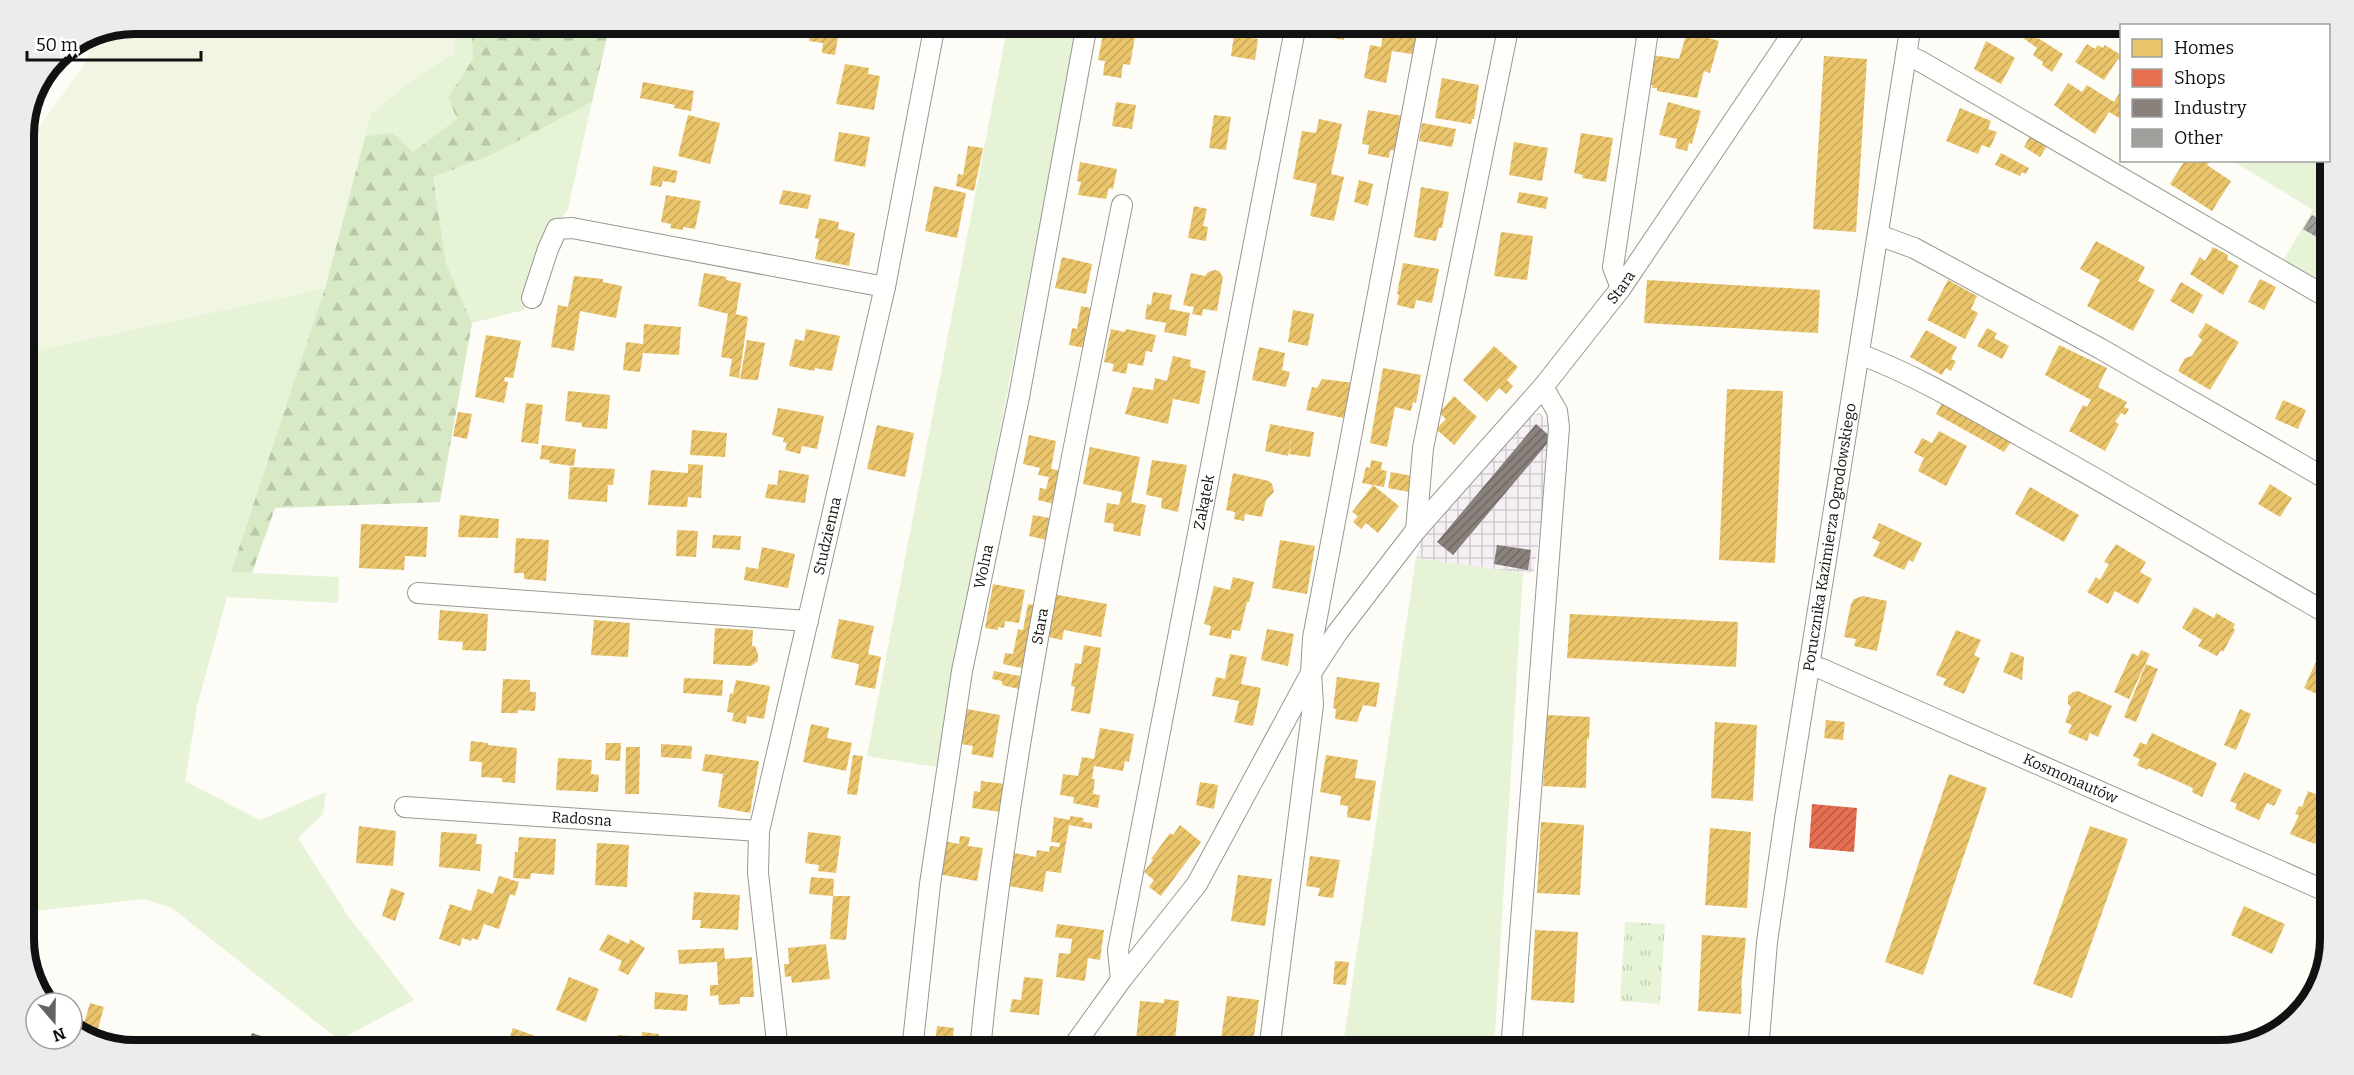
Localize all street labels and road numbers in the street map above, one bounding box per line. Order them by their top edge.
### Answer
street label: Stara [1603,267,1639,308]
street label: Porucznika Kazimierza Ogrodowskiego [1799,402,1860,673]
street label: Zakątek [1190,473,1218,531]
street label: Studzienna [810,495,845,577]
street label: Wolna [970,543,997,590]
street label: Stara [1028,607,1052,646]
street label: Kosmonautów [2020,750,2121,808]
street label: Radosna [551,808,612,830]

